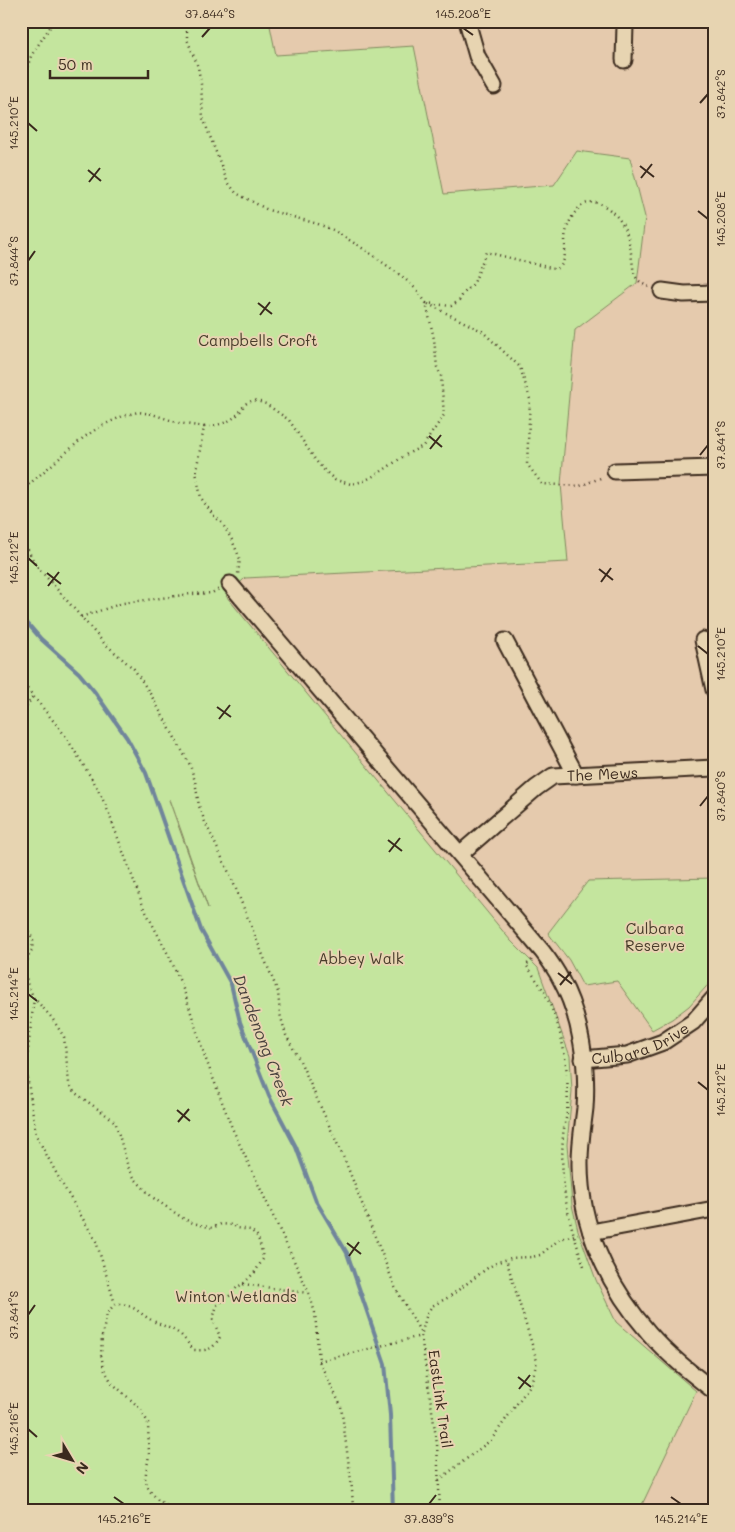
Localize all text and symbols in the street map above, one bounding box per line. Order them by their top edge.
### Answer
text: 37.844°S [185,5,235,21]
text: 145.208°E [435,5,491,21]
scale bar [50,48,148,80]
text: 50 m [58,54,93,74]
text: 37.842°S [712,69,728,119]
text: 145.210°E [5,96,21,150]
text: 145.208°E [712,191,728,247]
text: 37.844°S [5,236,21,286]
park label: Campbells Croft [198,330,318,350]
text: 37.841°S [712,421,728,469]
text: 145.212°E [5,531,21,585]
text: 145.210°E [712,627,728,681]
street label: The Mews [566,762,638,785]
text: 37.840°S [712,771,728,821]
park label: Culbara Reserve [625,918,685,955]
park label: Abbey Walk [318,948,404,968]
text: 145.214°E [5,967,21,1021]
water label: Dandenong Creek [229,971,299,1109]
street label: Culbara Drive [591,1018,693,1068]
text: 145.212°E [712,1063,728,1117]
park label: Winton Wetlands [175,1286,297,1306]
text: 37.841°S [5,1291,21,1339]
street label: EastLink Trail [424,1349,458,1449]
text: 145.216°E [5,1402,21,1456]
north arrow [48,1434,98,1484]
text: N [72,1458,93,1478]
text: 145.216°E [97,1510,151,1526]
text: 37.839°S [404,1510,454,1526]
text: 145.214°E [654,1510,708,1526]

